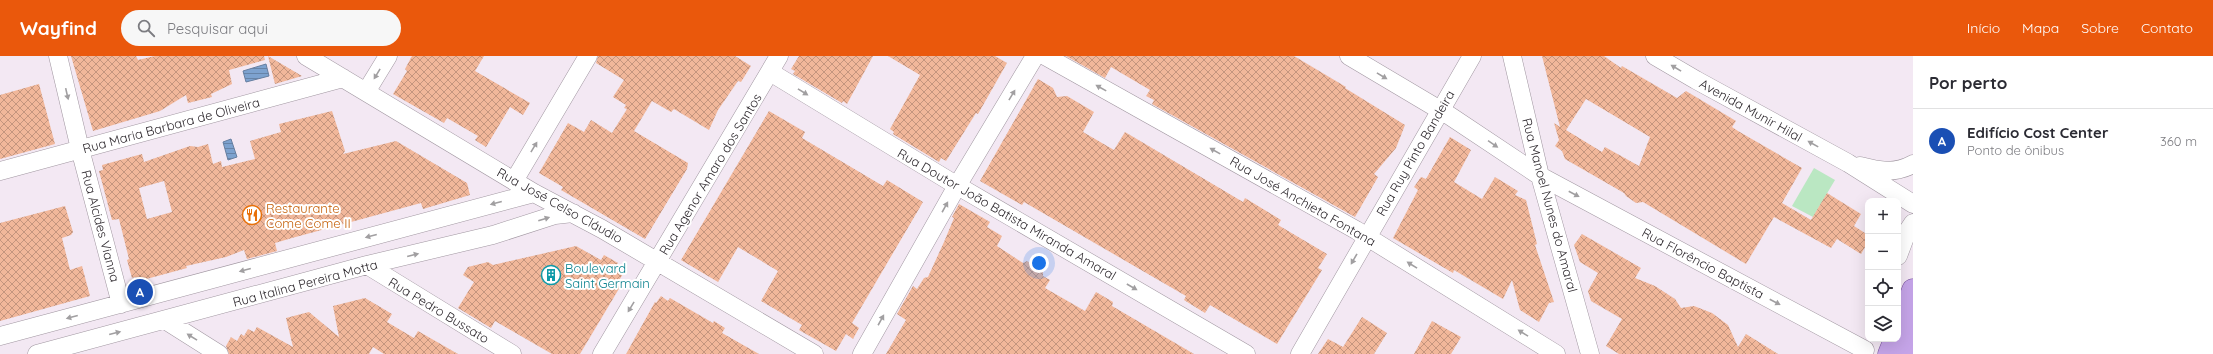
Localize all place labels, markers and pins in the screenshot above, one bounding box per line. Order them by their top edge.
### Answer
place label: Restaurante Come Come II [266,200,351,231]
restaurant icon: Restaurante Come Come II [241,204,263,226]
place label: Boulevard Saint Germain [565,260,650,291]
building icon: Boulevard Saint Germain [540,264,562,286]
pin: A [127,277,153,307]

